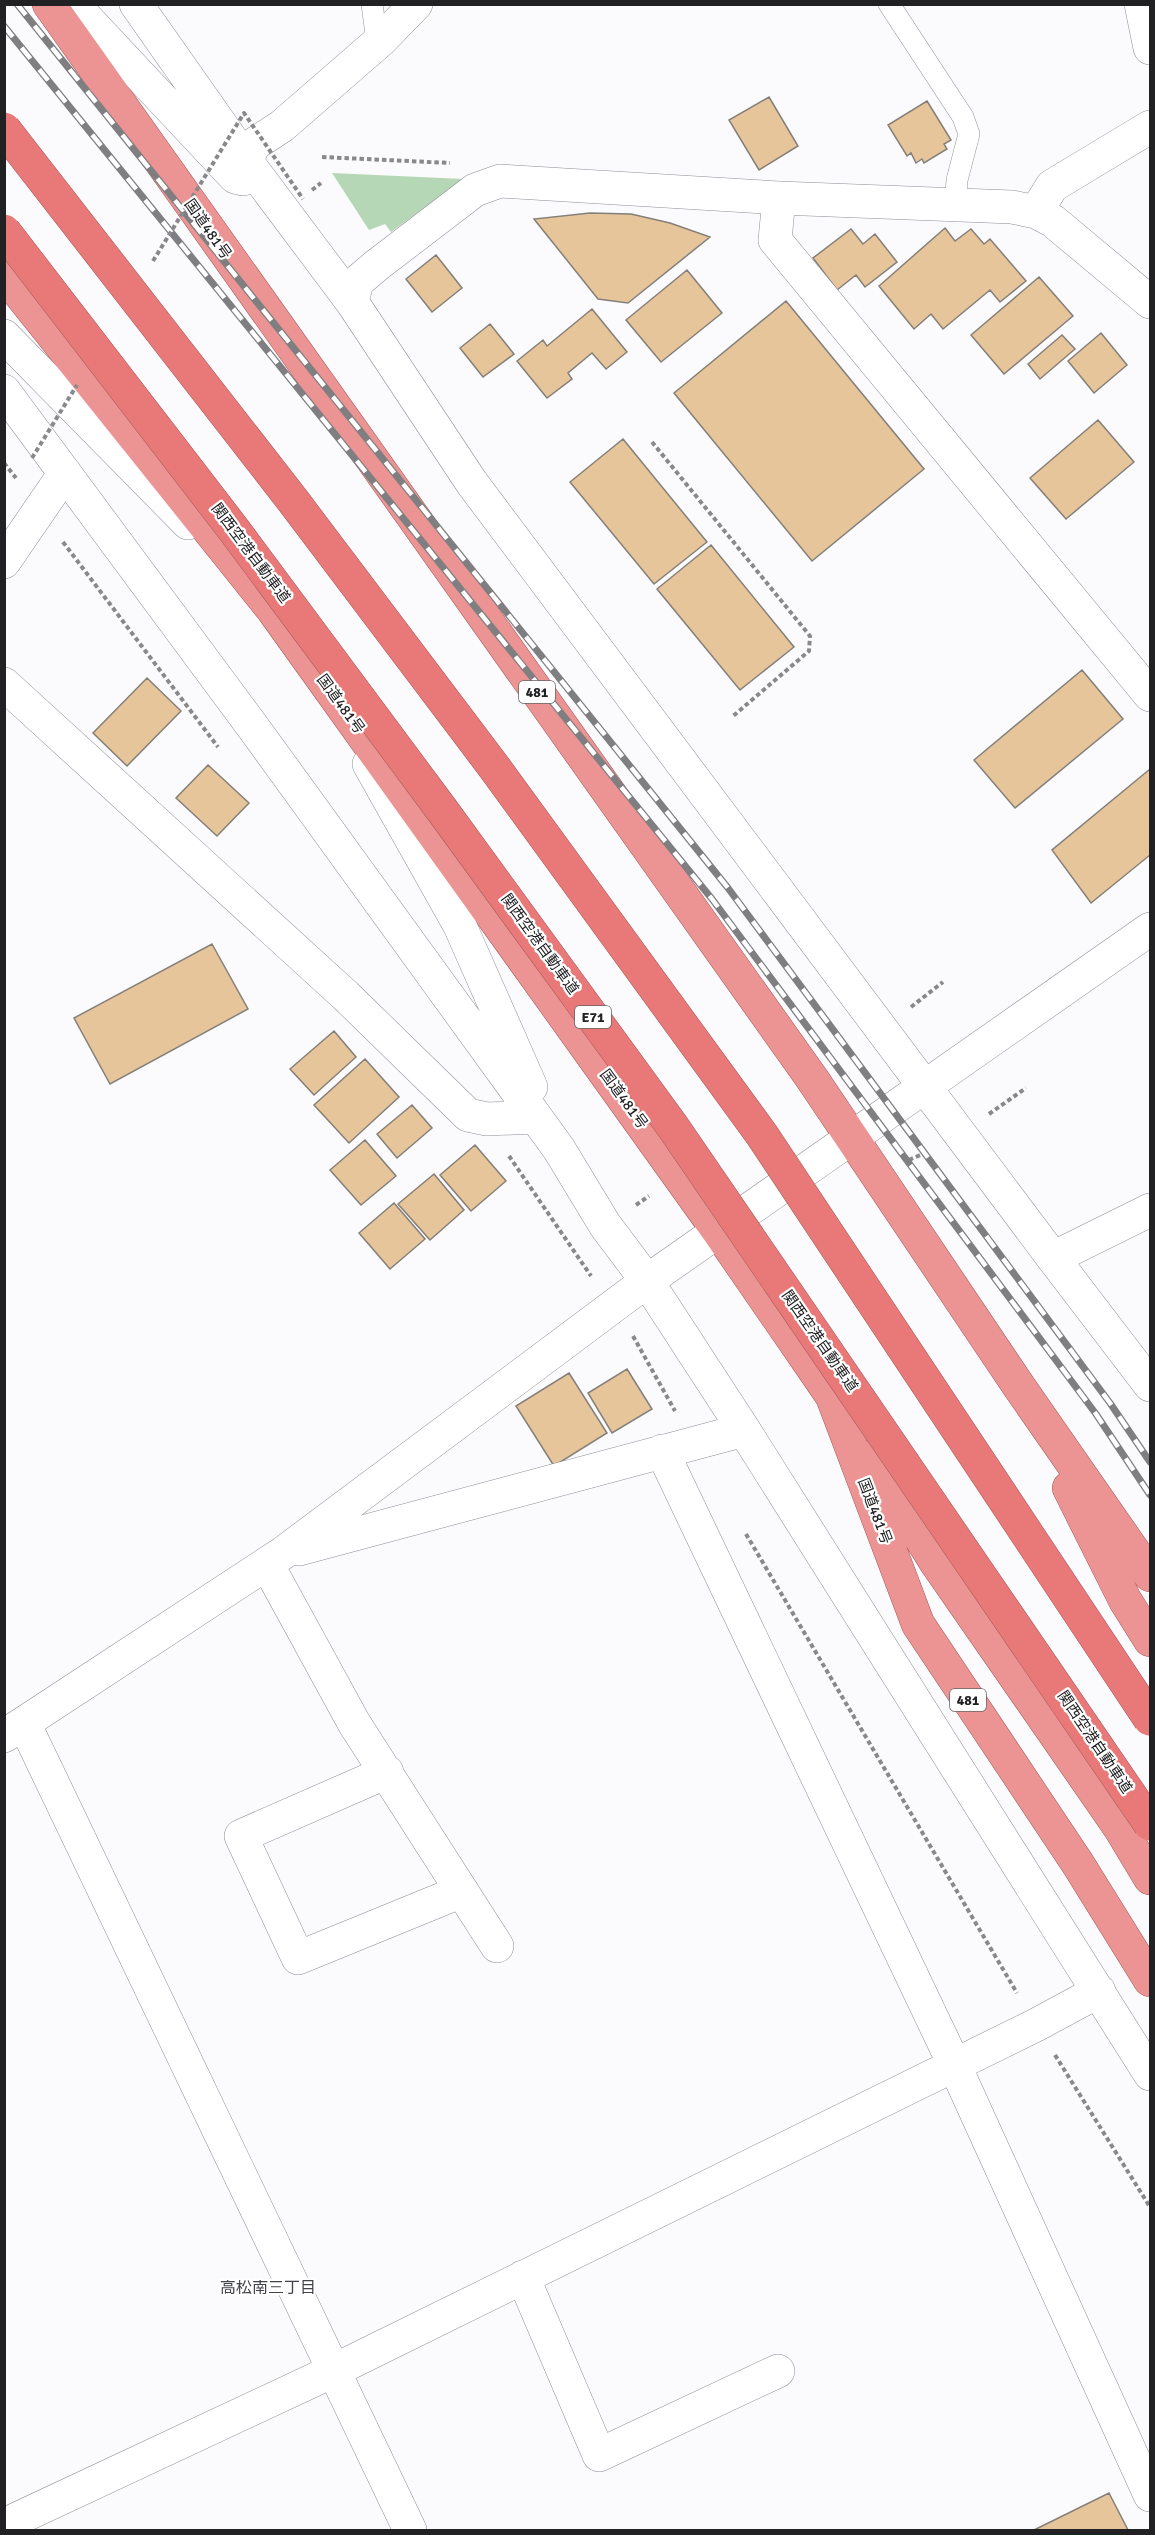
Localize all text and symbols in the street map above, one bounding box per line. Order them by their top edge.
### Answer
street label: 国道481号 [181,195,235,263]
street label: 関西空港自動車道 [208,500,294,606]
street label: 国道481号 [313,671,369,737]
road number: 481 [519,681,555,703]
street label: 関西空港自動車道 [497,890,583,998]
road number: E71 [575,1006,611,1028]
street label: 国道481号 [596,1066,652,1132]
street label: 関西空港自動車道 [778,1287,862,1395]
street label: 国道481号 [854,1475,896,1547]
street label: 関西空港自動車道 [1054,1687,1136,1797]
road number: 481 [950,1689,986,1711]
district label: 高松南三丁目 [220,2278,316,2298]

